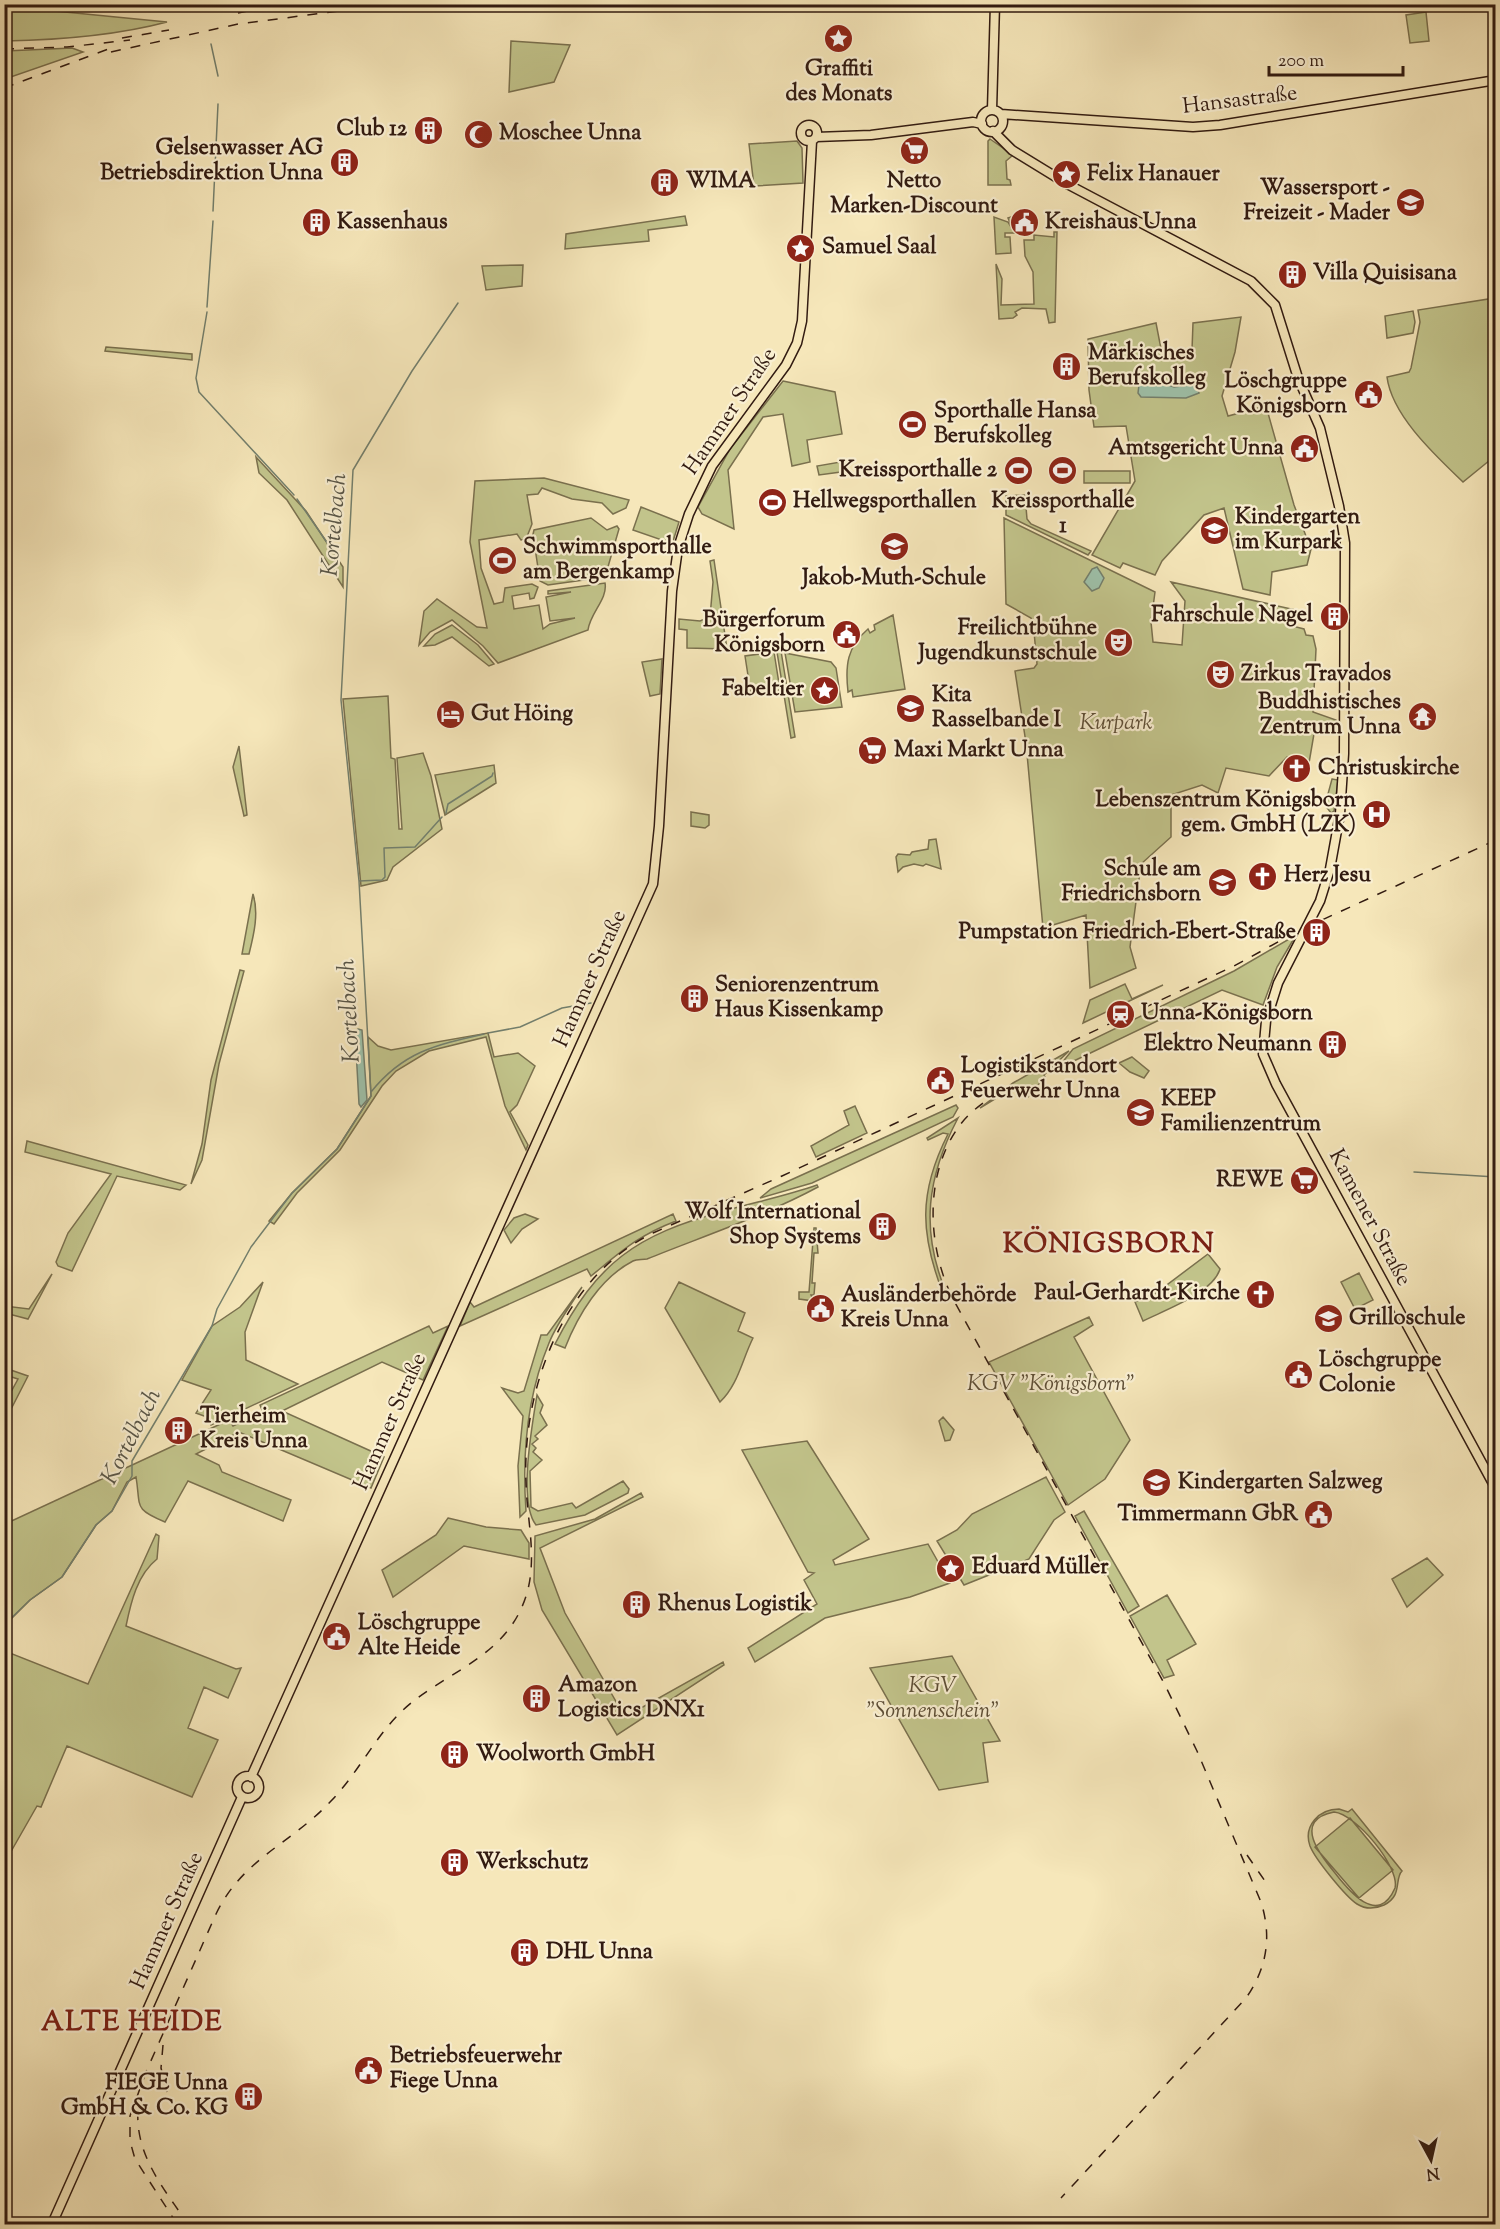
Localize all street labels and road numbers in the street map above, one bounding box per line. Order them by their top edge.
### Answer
street label: Hansastraße [1181,78,1299,124]
street label: Hammer Straße [676,342,786,482]
street label: Hammer Straße [546,905,636,1053]
street label: Kamener Straße [1319,1144,1419,1292]
street label: Hammer Straße [346,1348,436,1496]
street label: Hammer Straße [123,1847,213,1995]

